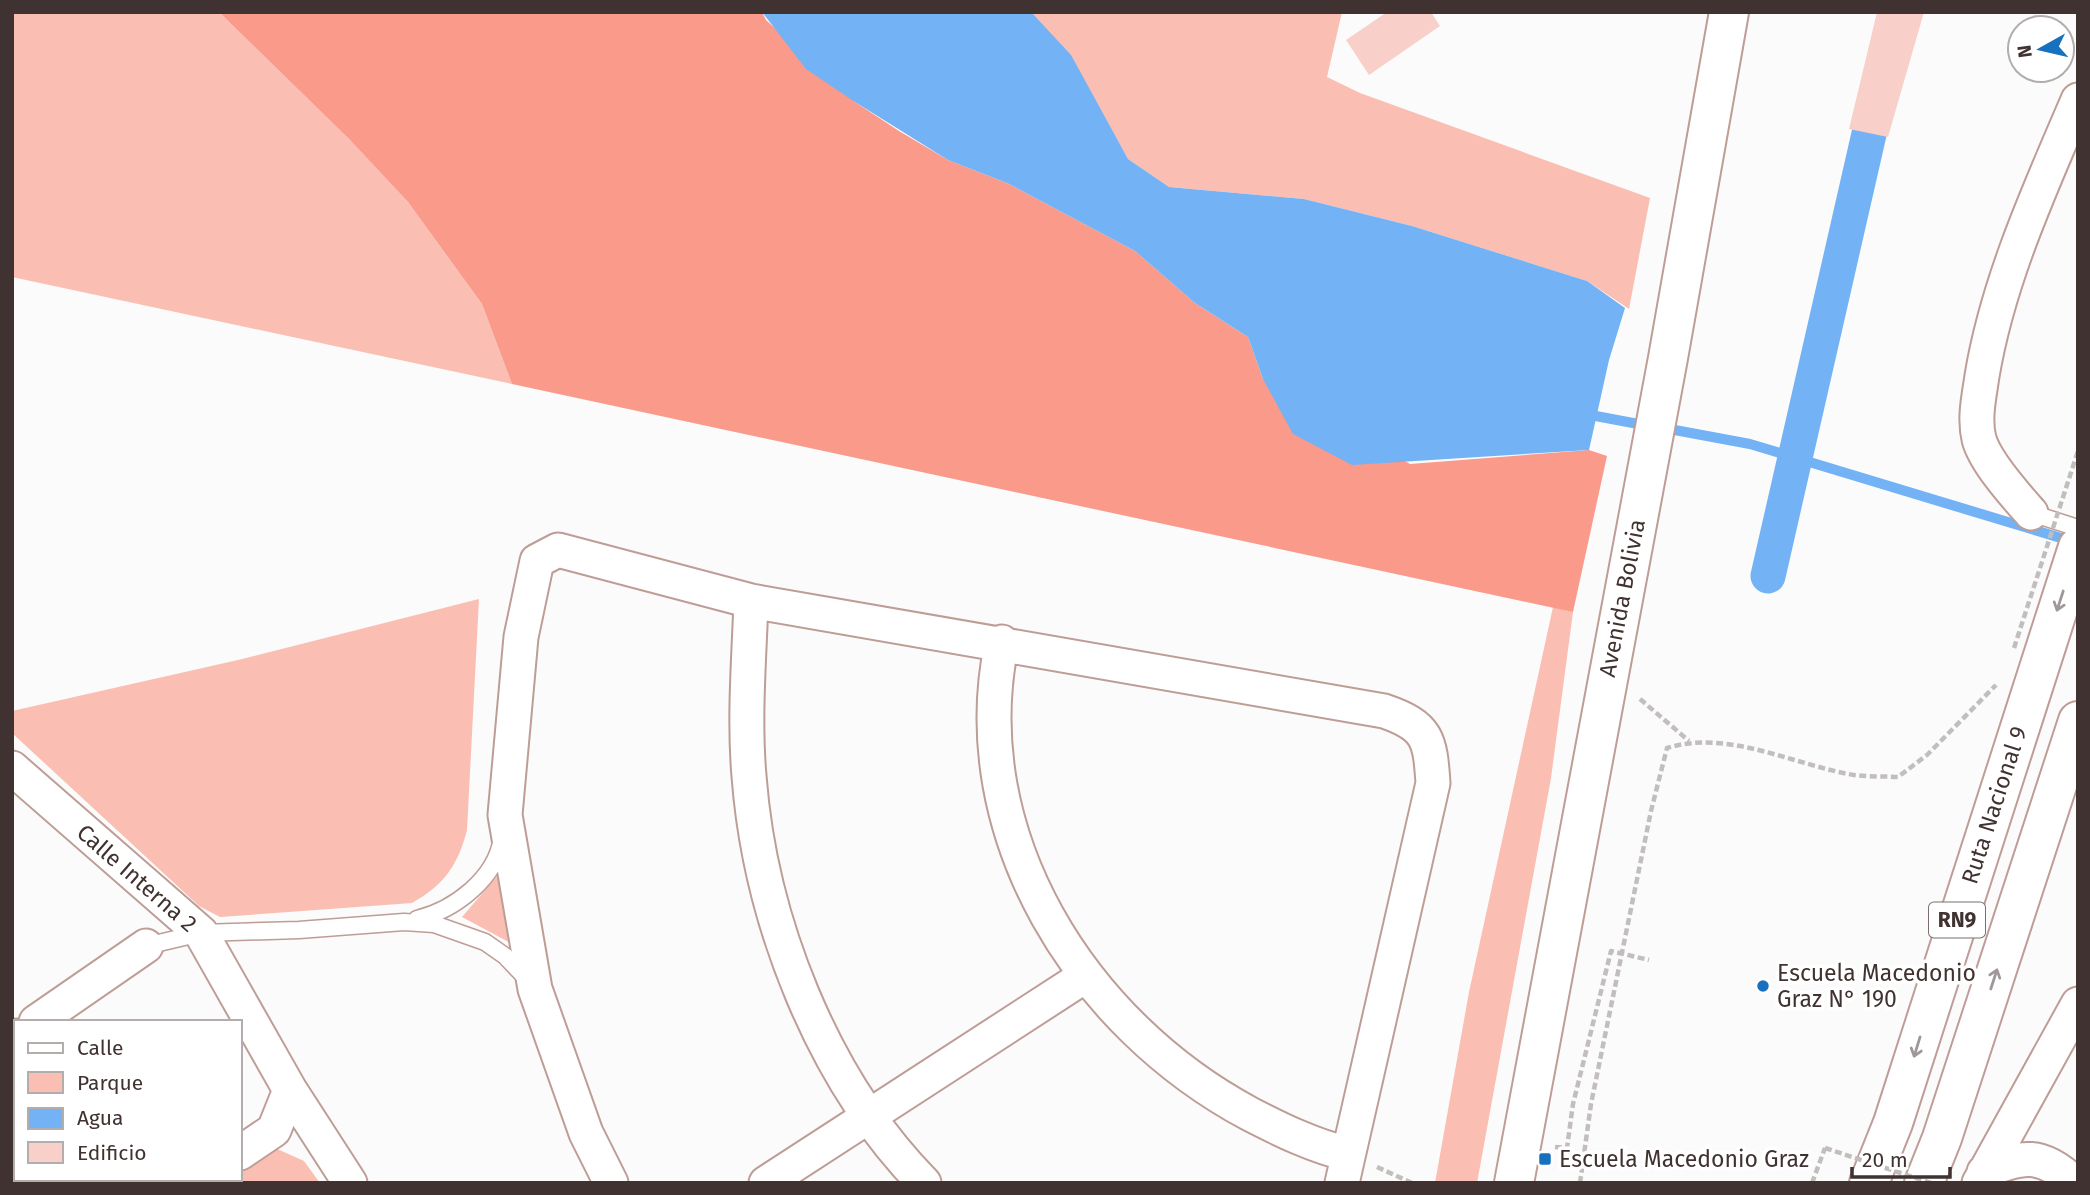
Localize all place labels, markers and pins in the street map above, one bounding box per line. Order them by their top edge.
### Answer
place label: Escuela Macedonio Graz N° 190 [1777,959,1976,1013]
marker: Escuela Macedonio Graz N° 190 [1755,978,1771,994]
place label: Escuela Macedonio Graz [1559,1145,1809,1173]
marker: Escuela Macedonio Graz [1537,1151,1553,1167]

